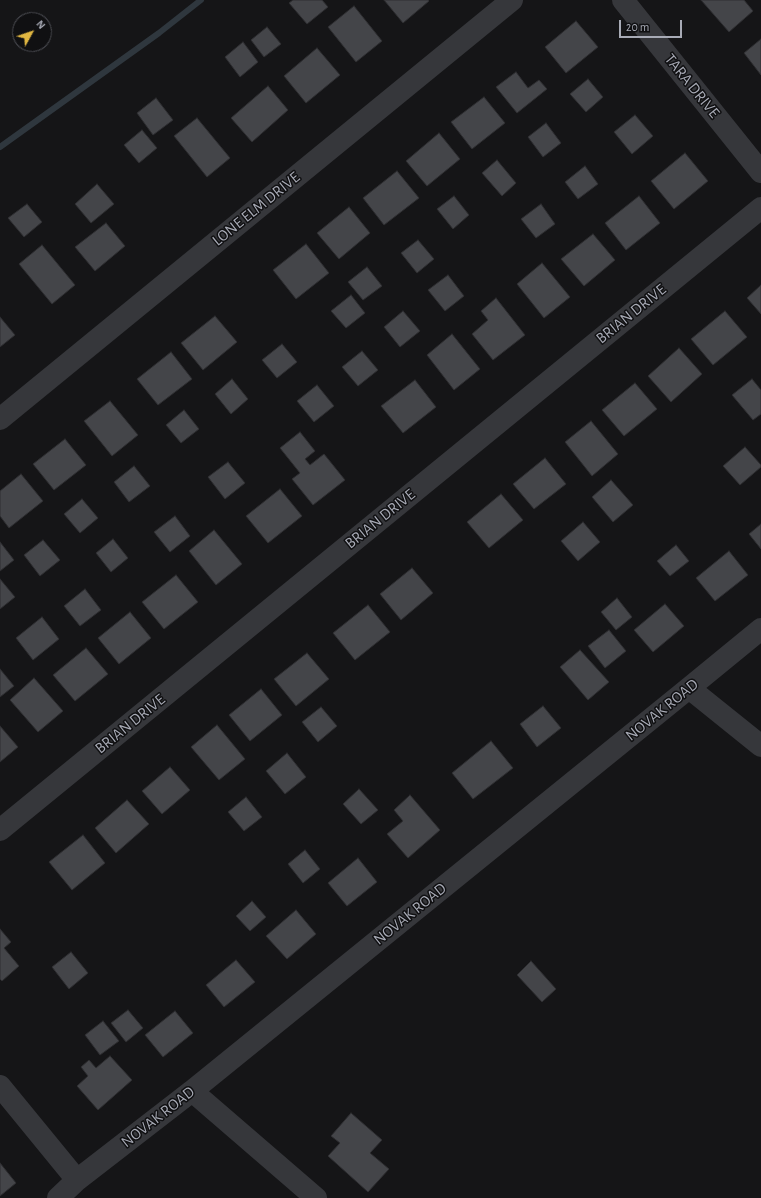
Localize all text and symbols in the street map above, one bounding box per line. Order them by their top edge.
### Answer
north arrow [12,12,52,52]
scale bar [621,12,684,38]
text: N [34,18,47,31]
text: 20 m [626,21,649,33]
street label: TARA DRIVE [660,50,724,122]
street label: LONE ELM DRIVE [208,168,304,250]
street label: BRIAN DRIVE [592,280,670,348]
street label: BRIAN DRIVE [341,485,419,553]
street label: NOVAK ROAD [622,675,702,745]
street label: BRIAN DRIVE [91,690,169,758]
street label: NOVAK ROAD [370,879,450,949]
street label: NOVAK ROAD [117,1082,199,1152]

